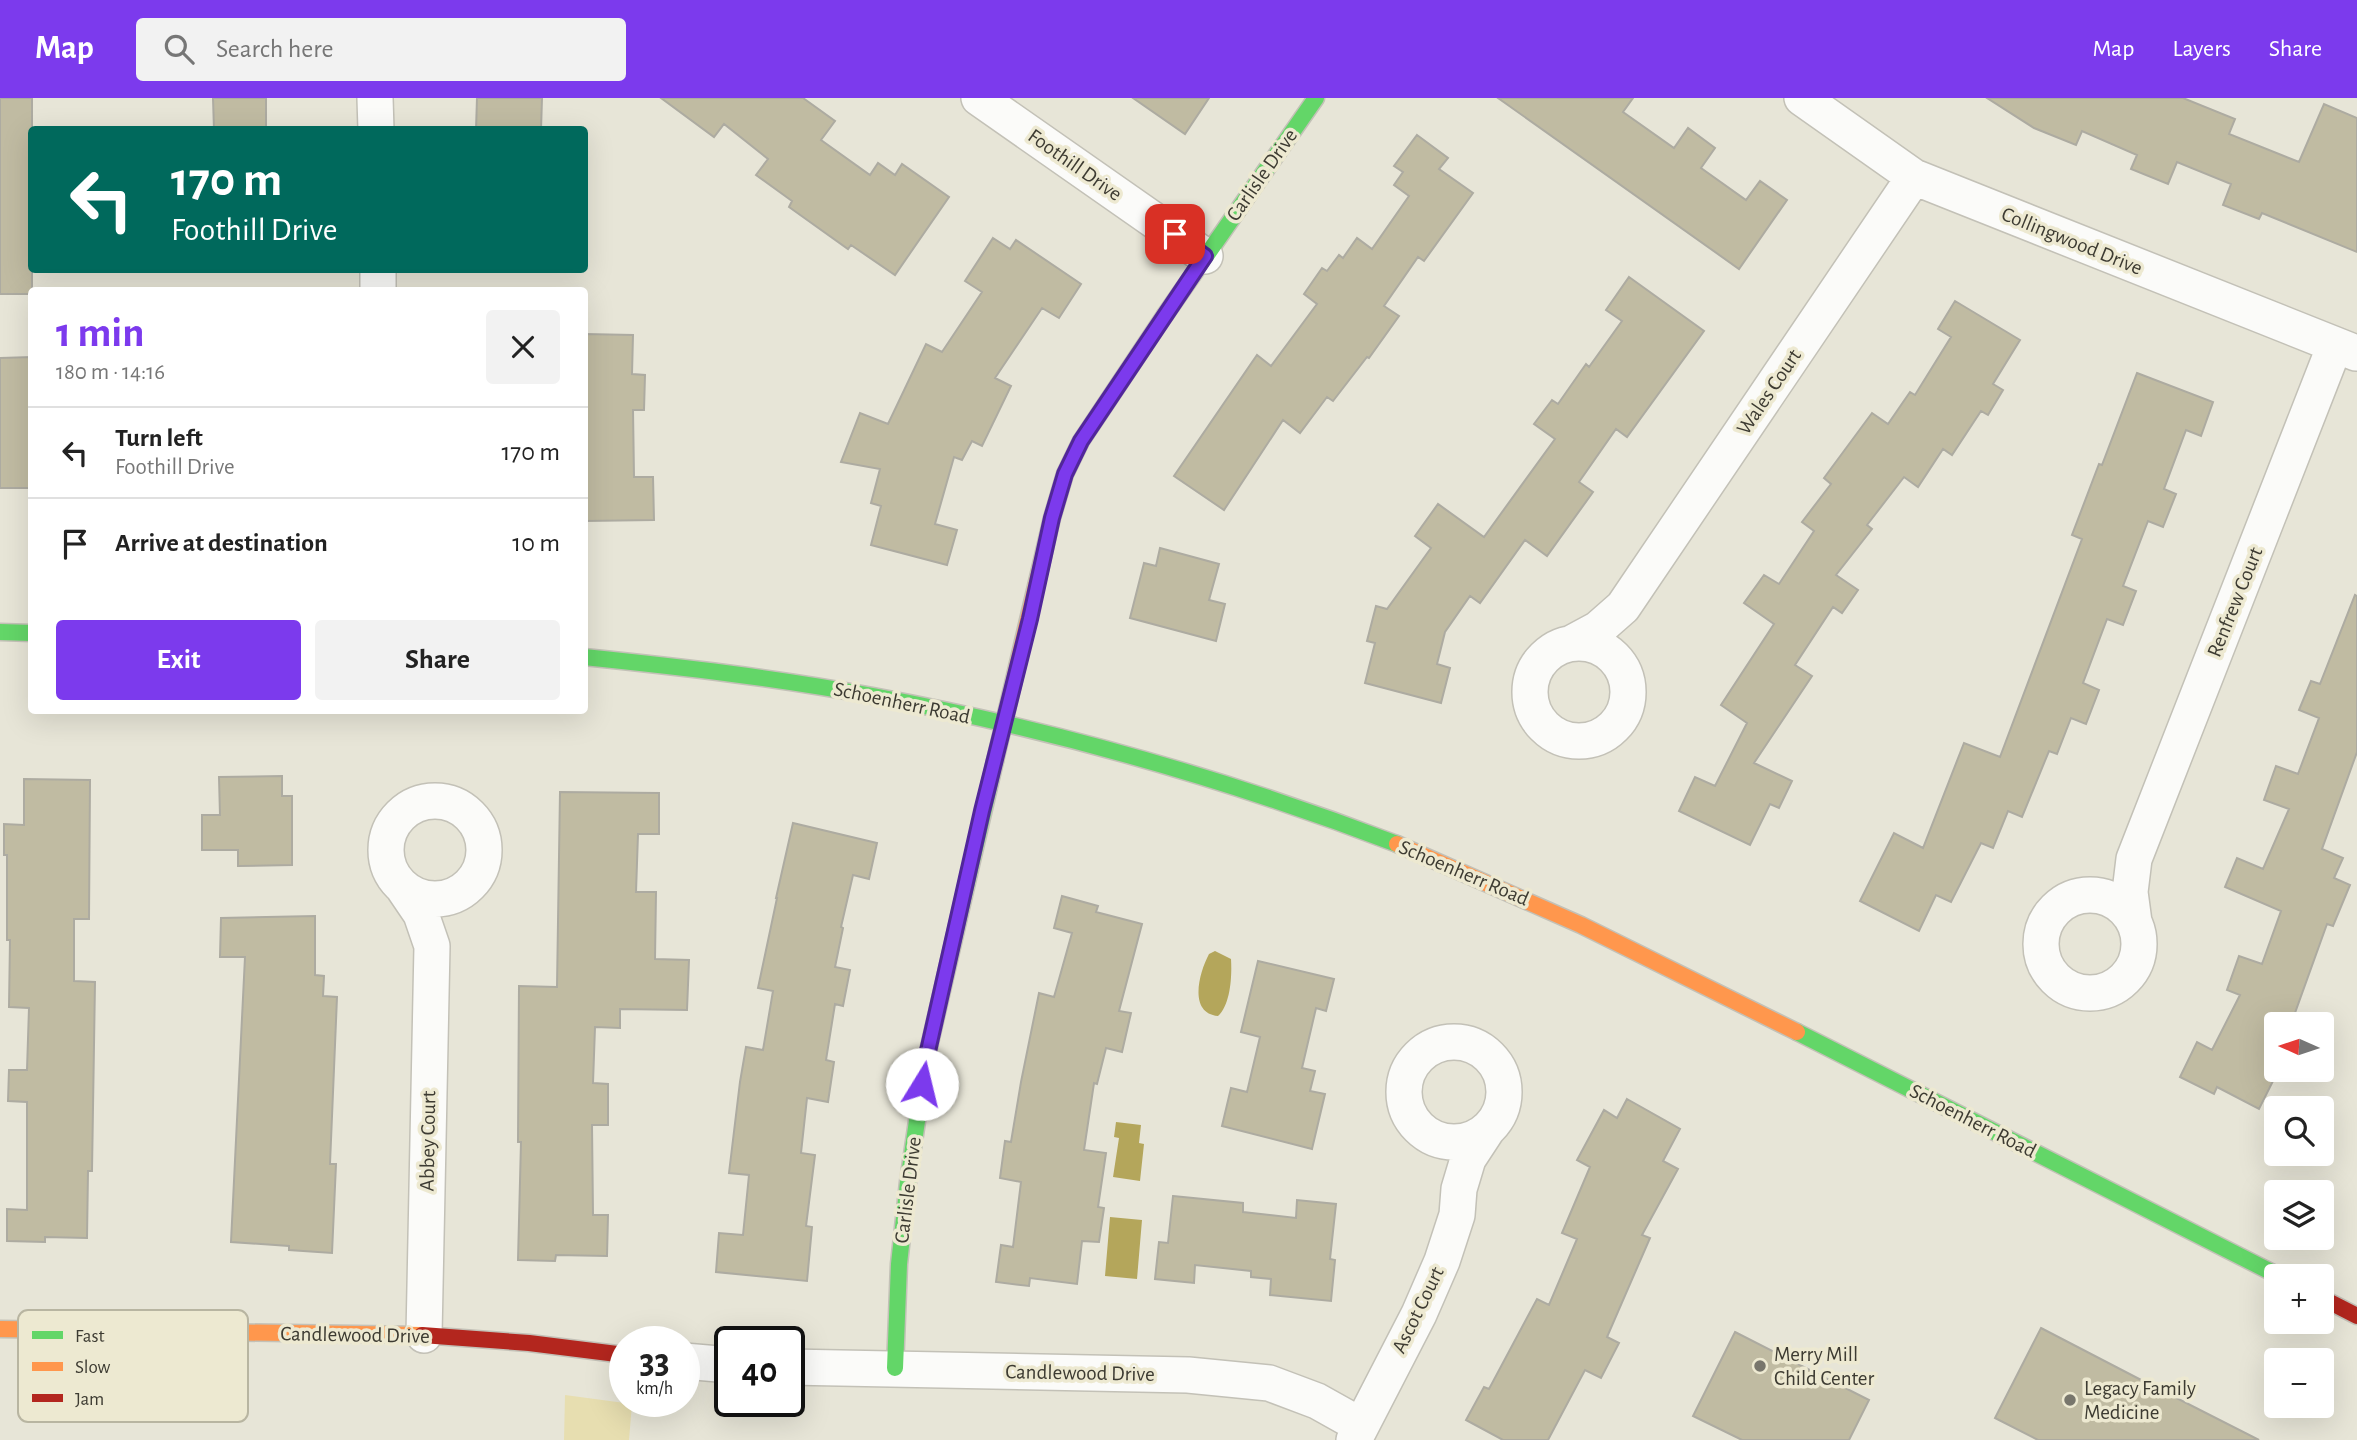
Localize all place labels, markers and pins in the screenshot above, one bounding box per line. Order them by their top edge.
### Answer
pin [1145,204,1205,264]
place label: Merry Mill Child Center [1774,1344,1875,1389]
marker: Merry Mill Child Center [1752,1358,1768,1374]
place label: Legacy Family Medicine [2084,1378,2196,1423]
marker: Legacy Family Medicine [2062,1392,2078,1408]

